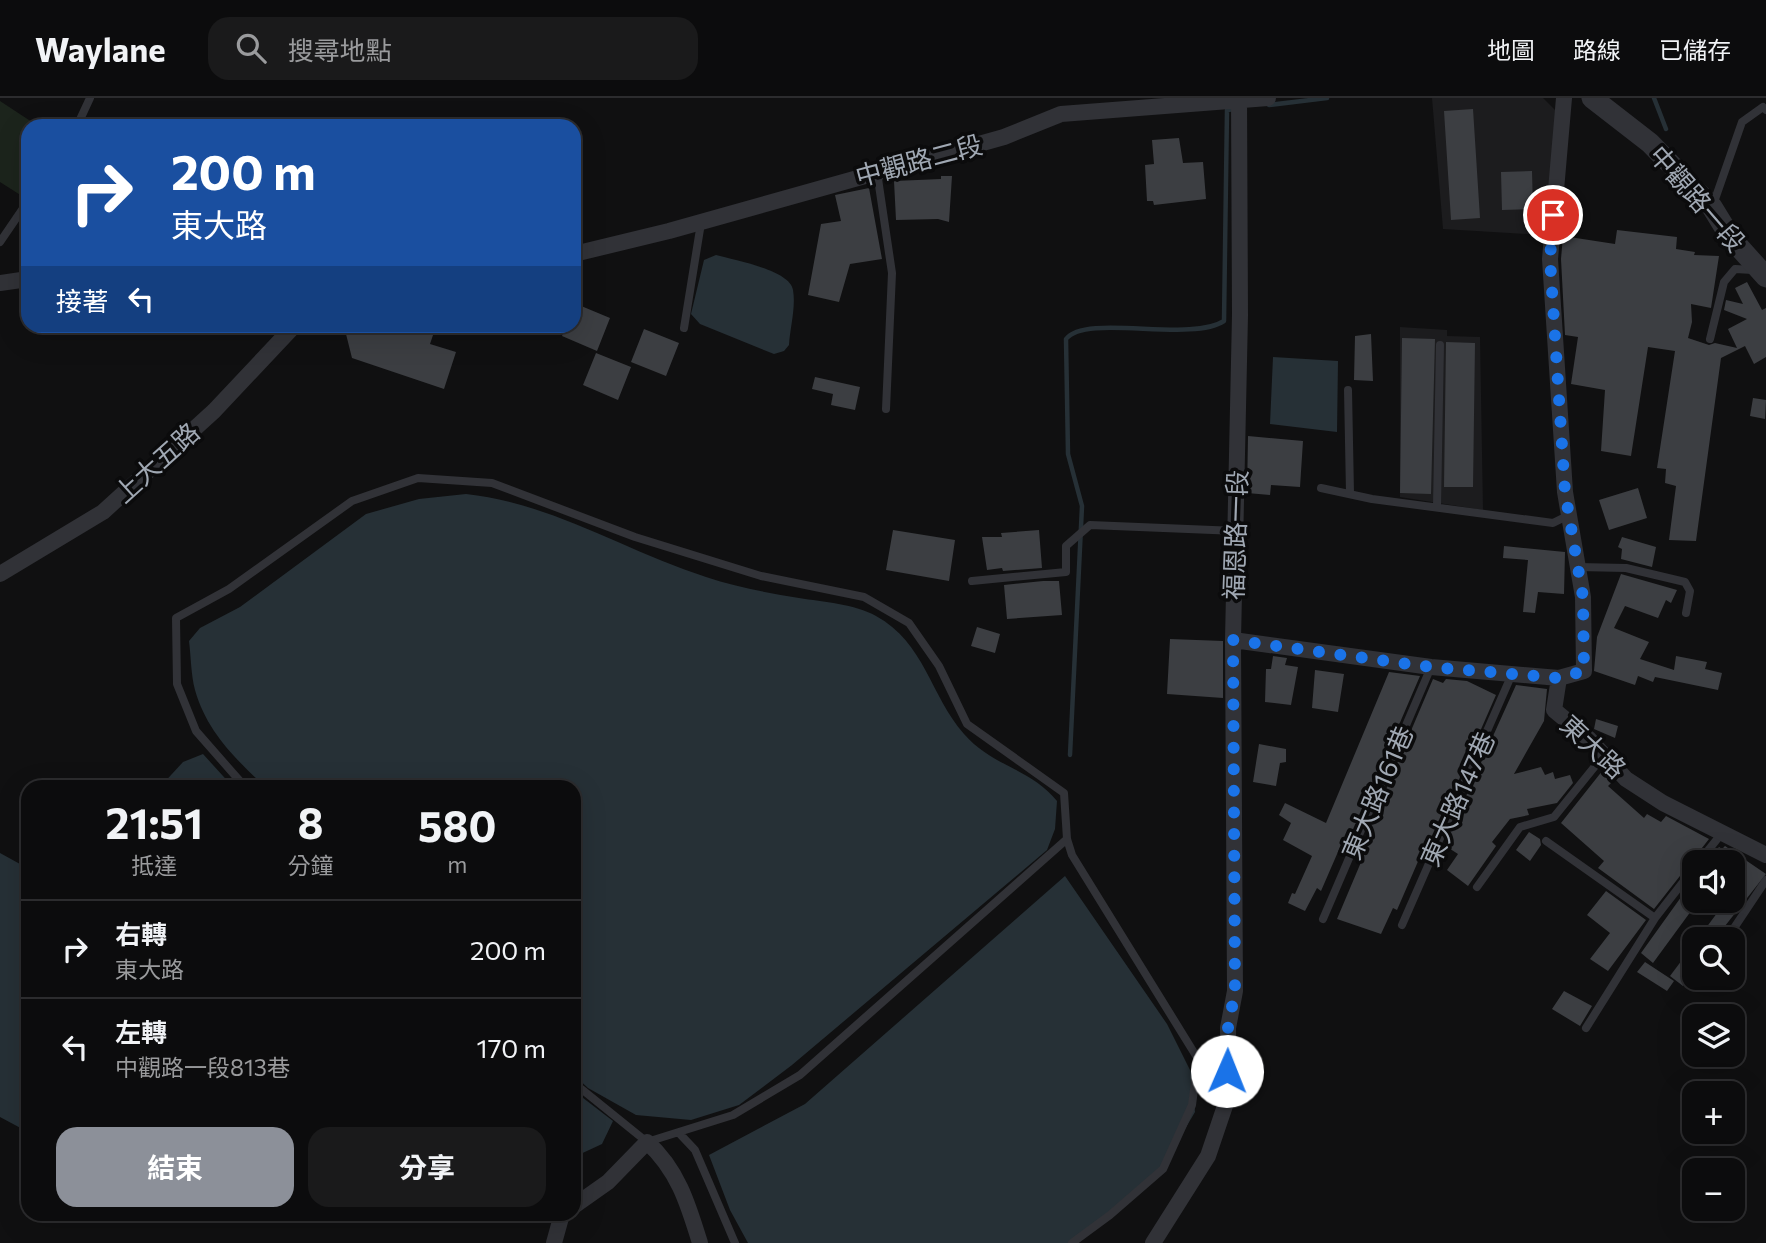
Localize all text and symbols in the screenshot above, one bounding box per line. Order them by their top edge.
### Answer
search box [208,17,698,80]
text: Waylane [35,28,166,69]
icon: search [232,29,270,67]
text: 搜尋地點 [288,34,392,65]
text: 地圖 [1487,35,1535,64]
text: 路線 [1573,35,1621,64]
text: 已儲存 [1659,35,1731,64]
street label: 中觀路二段 [852,128,985,191]
street label: 中觀路一段 [1644,139,1752,257]
text: 200 m [171,140,316,200]
icon: right [56,147,147,238]
pin [1523,185,1583,245]
icon: arrive [1534,196,1572,234]
text: 東大路 [171,204,267,244]
icon: left [122,280,160,318]
text: 接著 [56,285,108,316]
street label: 上大五路 [107,416,205,508]
street label: 福恩路一段 [1217,469,1252,600]
street label: 東大路 [1555,708,1633,784]
street label: 東大路161巷 [1335,721,1419,864]
street label: 東大路147巷 [1413,726,1500,870]
text: 21:51 [106,796,203,848]
text: 8 [298,796,324,848]
text: 580 [418,799,496,851]
text: m [447,850,467,878]
map controls [1682,850,1745,1221]
button: sound [1682,850,1745,913]
text: 抵達 [131,851,177,879]
text: 分鐘 [288,851,334,879]
text: 右轉 [115,918,167,949]
button: search [1682,927,1745,990]
icon: right [56,930,94,968]
text: 200 m [470,934,546,965]
text: 東大路 [115,955,184,983]
button: layers [1682,1004,1745,1067]
text: 左轉 [115,1016,167,1047]
icon: left [56,1028,94,1066]
text: 170 m [477,1032,546,1063]
position arrow [1190,1034,1264,1108]
text: 中觀路一段813巷 [115,1053,290,1081]
button: + [1682,1081,1745,1144]
button: 結束 [56,1127,294,1207]
button: 分享 [308,1127,546,1207]
button: − [1682,1158,1745,1221]

